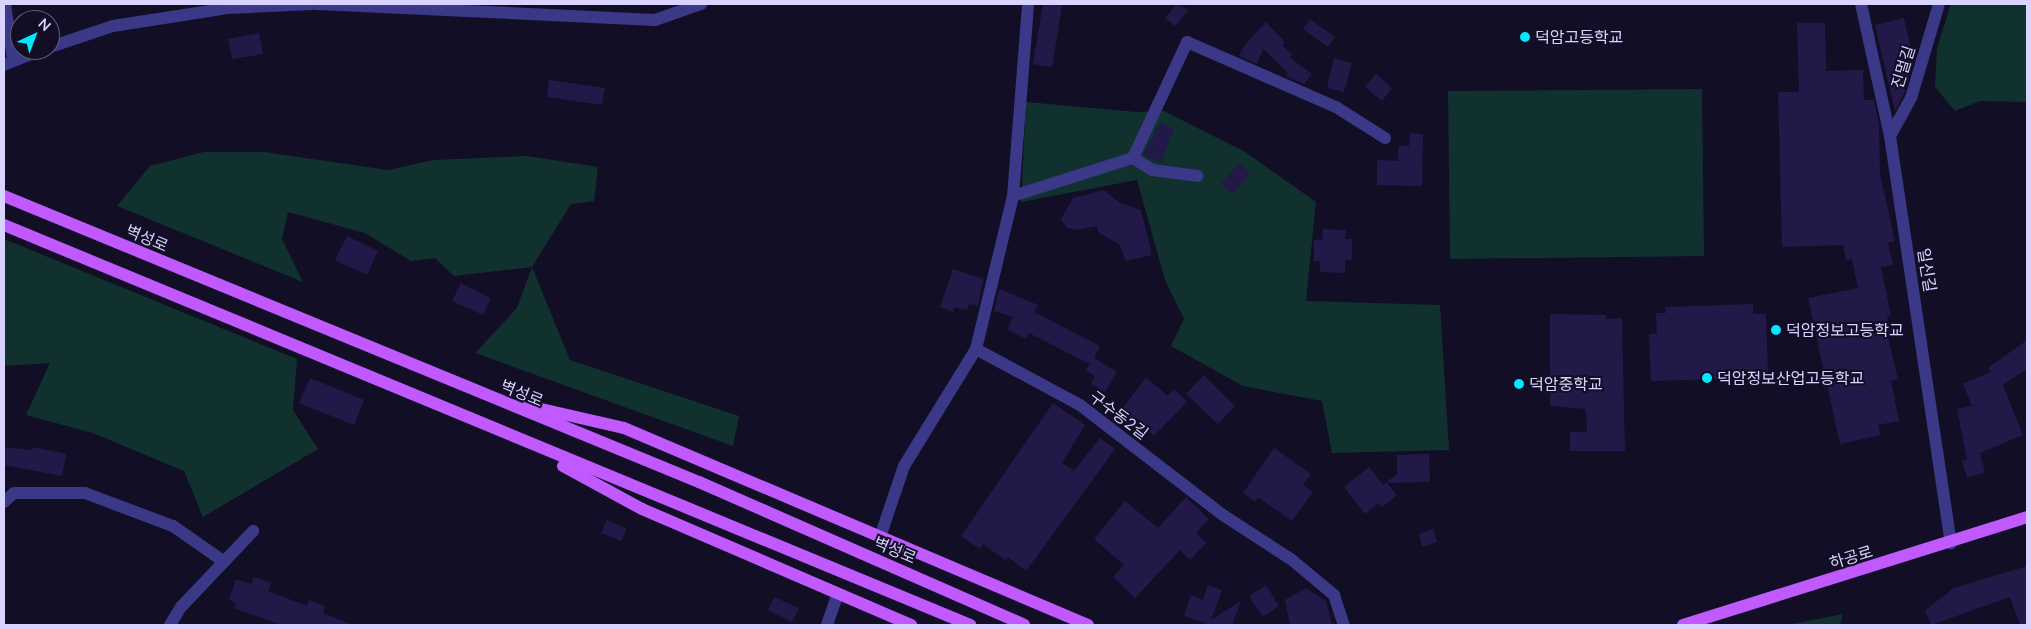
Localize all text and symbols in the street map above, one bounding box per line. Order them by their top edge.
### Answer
north arrow [10,10,60,60]
text: N [35,14,55,34]
place label: 덕암고등학교 [1535,27,1623,47]
marker: 덕암고등학교 [1519,31,1531,43]
street label: 진멀길 [1887,43,1919,91]
street label: 벽성로 [123,221,171,255]
street label: 일신길 [1914,247,1940,293]
place label: 덕암정보고등학교 [1786,320,1904,340]
marker: 덕암정보고등학교 [1770,324,1782,336]
place label: 덕암정보산업고등학교 [1717,368,1864,388]
marker: 덕암정보산업고등학교 [1701,372,1713,384]
place label: 덕암중학교 [1529,374,1603,394]
street label: 벽성로 [498,376,546,410]
marker: 덕암중학교 [1513,378,1525,390]
street label: 구수동2길 [1086,387,1152,443]
street label: 벽성로 [871,533,919,567]
street label: 하공로 [1827,541,1875,573]

